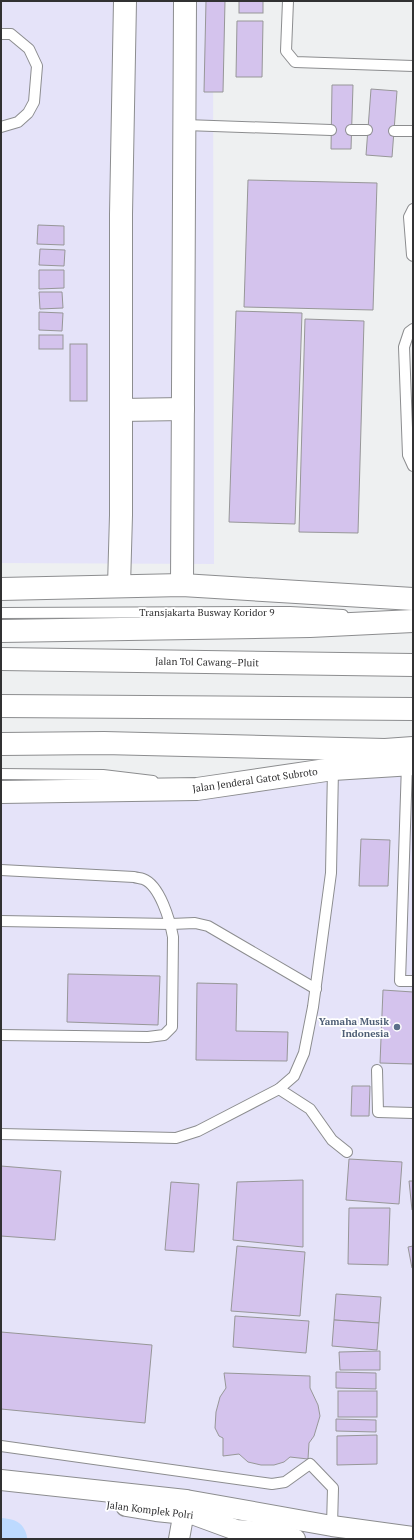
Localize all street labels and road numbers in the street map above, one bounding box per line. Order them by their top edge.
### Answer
street label: Transjakarta Busway Koridor 9 [139,606,275,619]
street label: Jalan Tol Cawang–Pluit [155,655,259,669]
street label: Jalan Jenderal Gatot Subroto [191,765,319,795]
street label: Jalan Komplek Polri [106,1498,194,1522]

